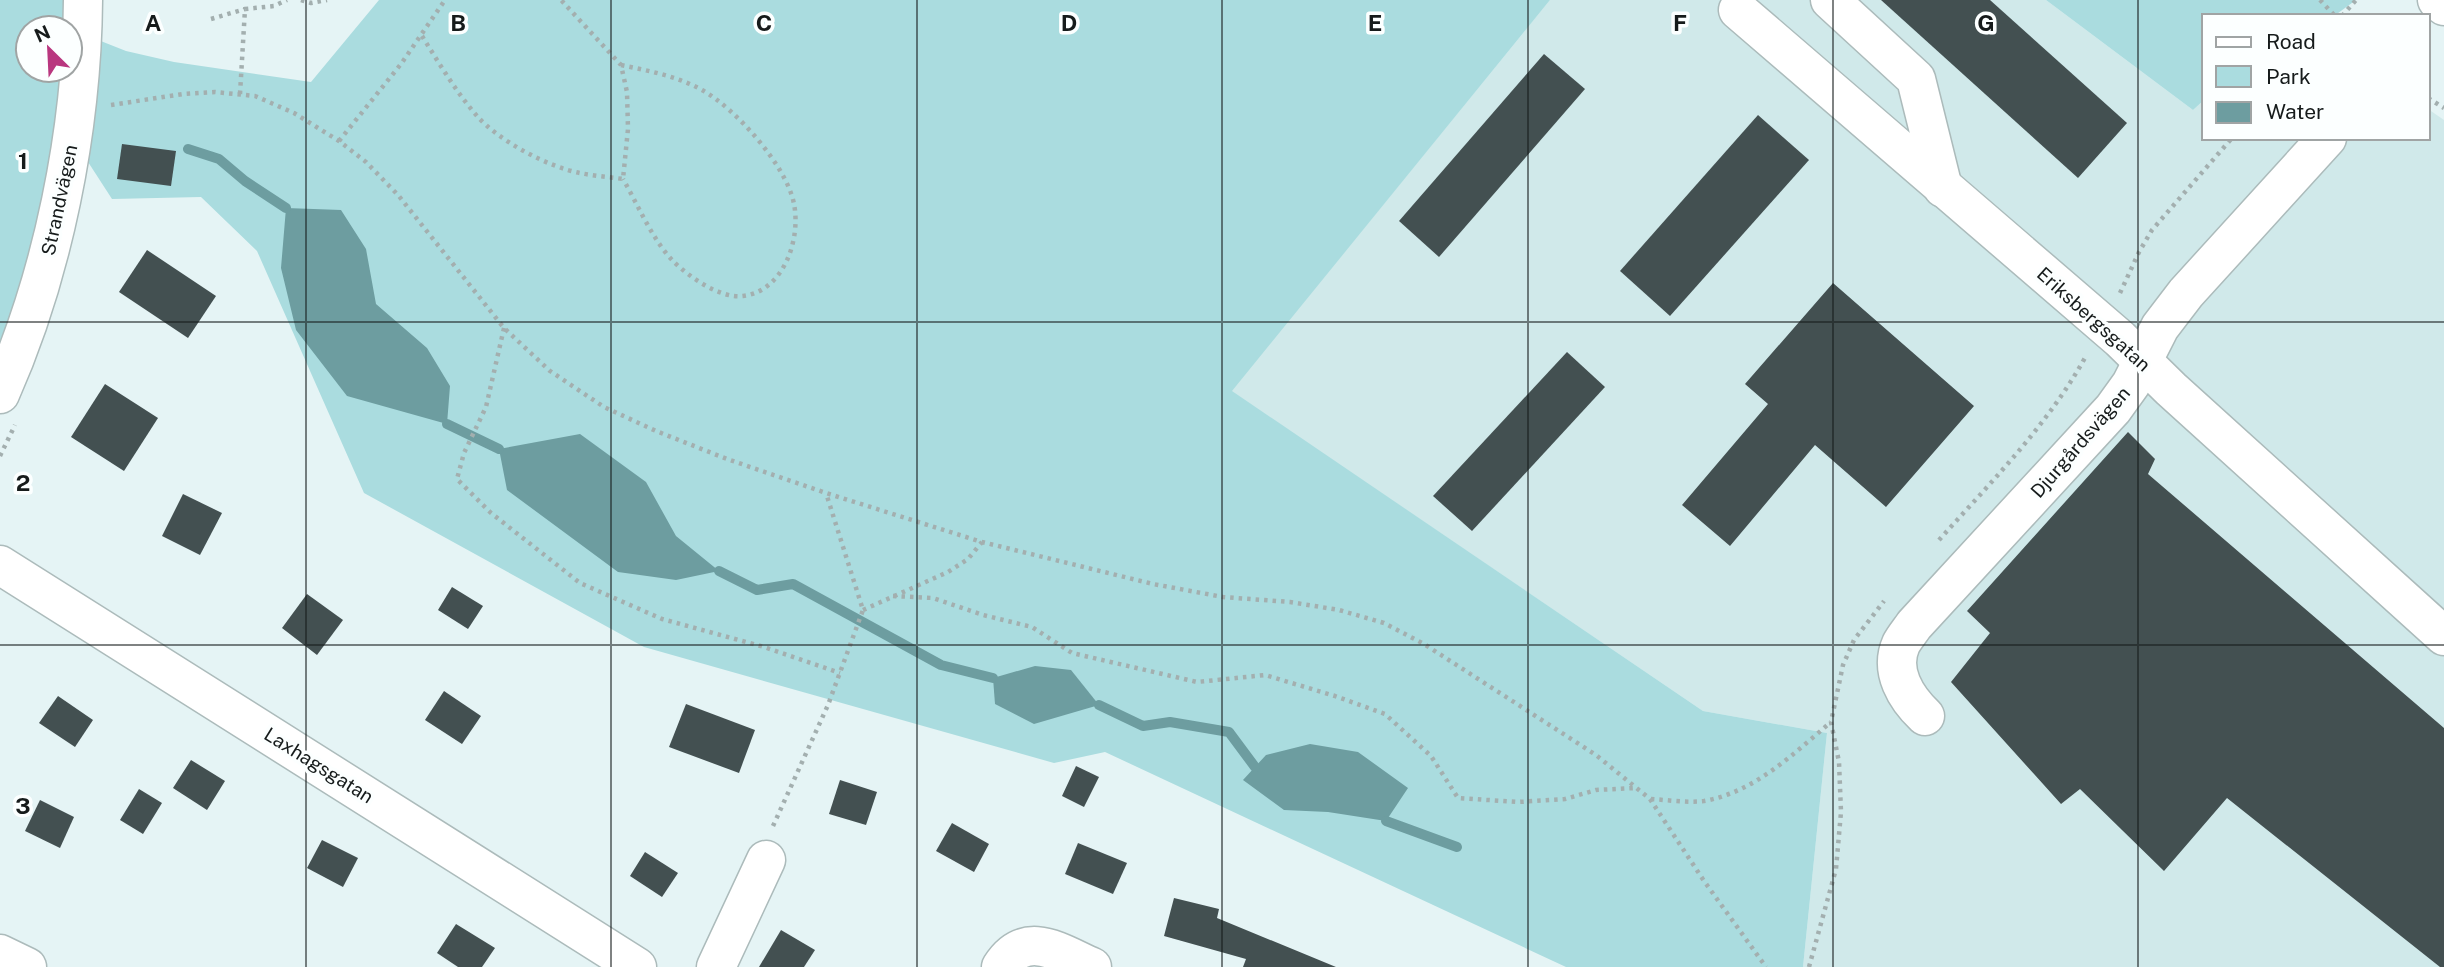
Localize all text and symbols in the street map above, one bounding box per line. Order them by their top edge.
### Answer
text: A [145,9,162,36]
text: B [450,9,466,36]
text: C [756,9,772,36]
text: D [1061,9,1077,36]
text: E [1368,9,1382,36]
text: F [1673,9,1687,36]
text: G [1977,9,1995,36]
north arrow [14,14,84,84]
legend [2202,14,2430,140]
text: N [31,20,53,47]
text: Road [2266,29,2316,54]
text: Park [2266,64,2311,89]
text: Water [2266,99,2324,124]
street label: Strandvägen [37,143,81,257]
text: 1 [18,147,28,174]
street label: Eriksbergsgatan [2033,262,2155,376]
street label: Djurgårdsvägen [2026,382,2134,502]
text: 2 [16,469,30,496]
street label: Laxhagsgatan [260,723,378,807]
text: 3 [15,792,31,819]

